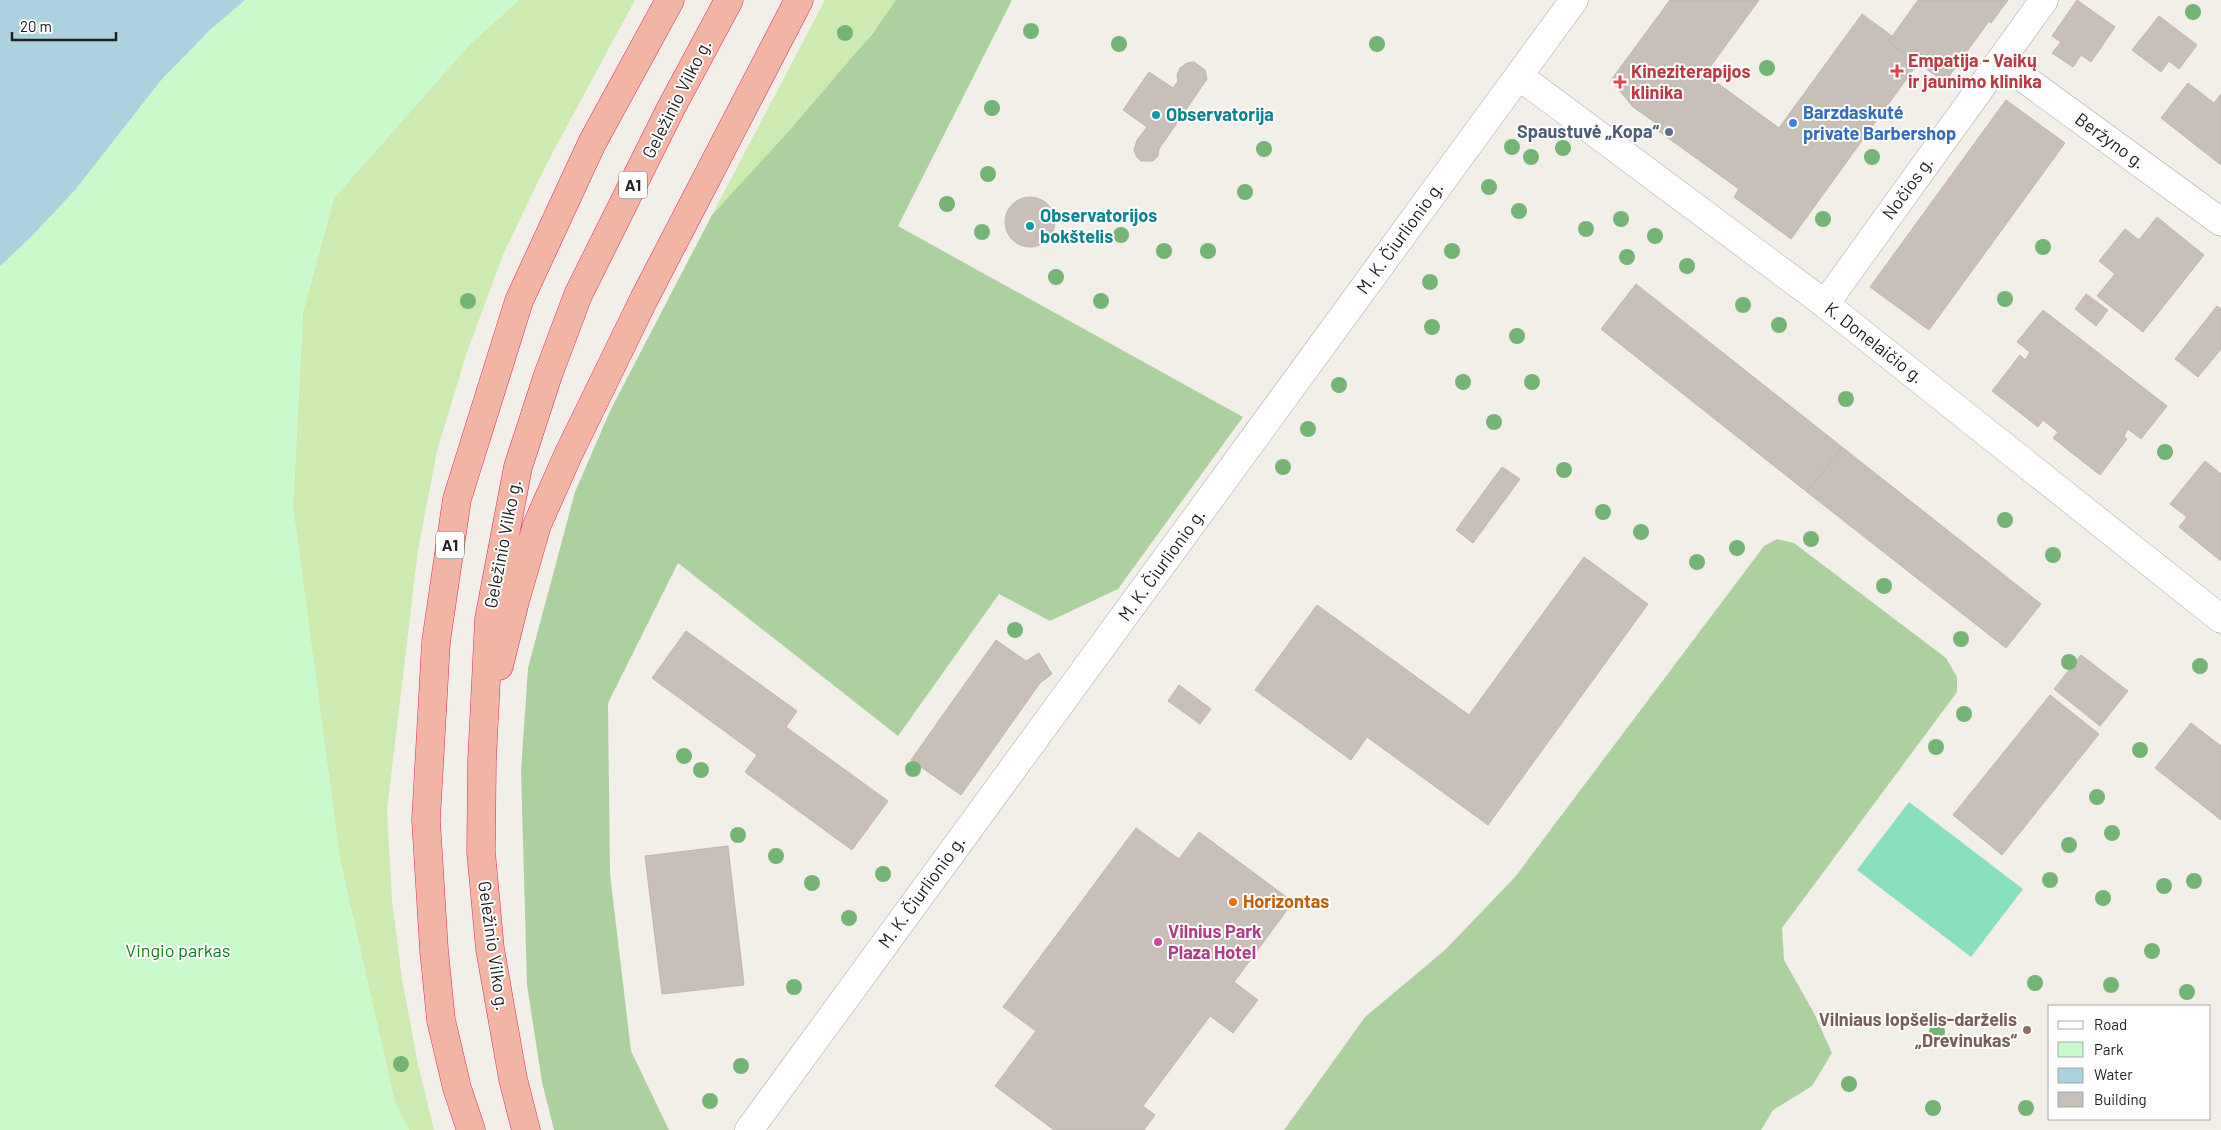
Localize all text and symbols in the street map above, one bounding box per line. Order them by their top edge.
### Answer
scale bar [12,10,116,42]
text: 20 m [20,17,52,35]
street label: Geležinio Vilko g. [637,35,716,162]
place label: Empatija - Vaikų ir jaunimo klinika [1908,49,2042,92]
place label: Kineziterapijos klinika [1631,60,1751,103]
marker: Empatija - Vaikų ir jaunimo klinika [1890,64,1904,78]
marker: Kineziterapijos klinika [1613,75,1627,89]
place label: Barzdaskuté private Barbershop [1803,101,1956,144]
place label: Observatorija [1166,103,1274,125]
street label: Beržyno g. [2071,107,2150,173]
marker: Observatorija [1150,109,1162,121]
marker: Barzdaskuté private Barbershop [1787,117,1799,129]
place label: Spaustuvė „Kopa“ [1517,120,1659,142]
marker: Spaustuvė „Kopa“ [1663,126,1675,138]
street label: Nočios g. [1877,152,1937,223]
road number: A1 [619,172,647,198]
street label: M. K. Čiurlionio g. [1351,177,1447,298]
place label: Observatorijos bokštelis [1040,204,1157,247]
marker: Observatorijos bokštelis [1024,220,1036,232]
street label: K. Donelaičio g. [1821,297,1929,388]
street label: Geležinio Vilko g. [479,478,525,610]
street label: M. K. Čiurlionio g. [1113,504,1209,625]
road number: A1 [436,532,464,558]
street label: M. K. Čiurlionio g. [873,831,969,952]
street label: Geležinio Vilko g. [474,880,514,1012]
place label: Horizontas [1243,890,1329,912]
marker: Horizontas [1227,896,1239,908]
place label: Vilnius Park Plaza Hotel [1168,920,1262,963]
marker: Vilnius Park Plaza Hotel [1152,936,1164,948]
park label: Vingio parkas [126,939,230,961]
legend [2048,1005,2211,1120]
place label: Vilniaus lopšelis-darželis „Drevinukas“ [1819,1008,2017,1051]
text: Road [2094,1015,2127,1033]
marker: Vilniaus lopšelis-darželis „Drevinukas“ [2021,1024,2033,1036]
text: Park [2094,1040,2124,1058]
text: Water [2094,1065,2133,1083]
text: Building [2094,1090,2147,1108]

